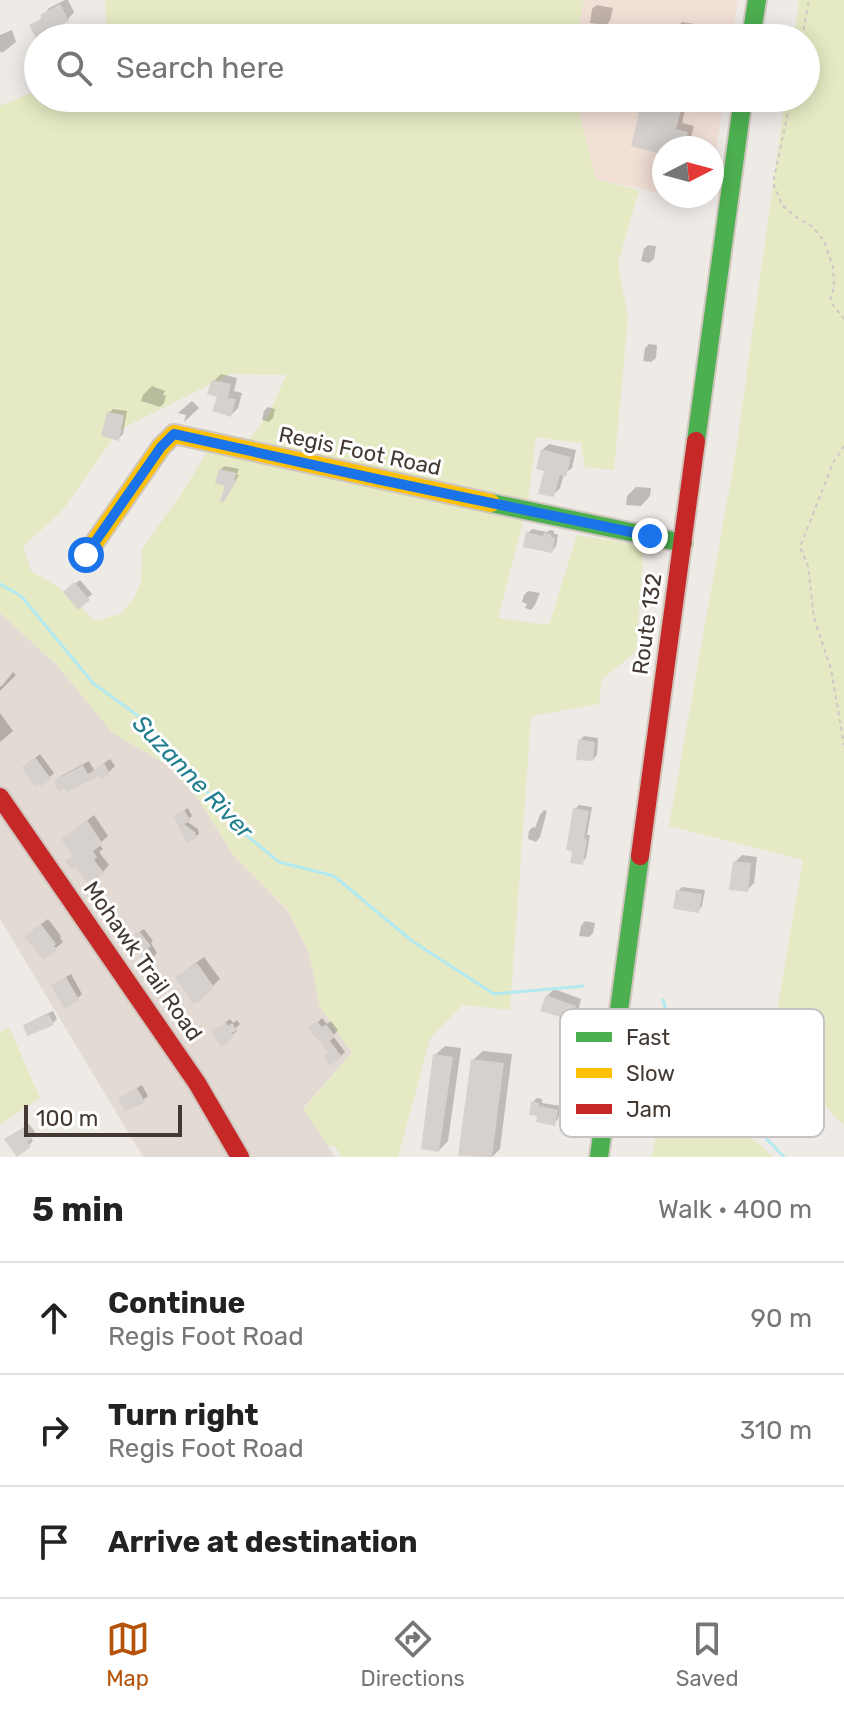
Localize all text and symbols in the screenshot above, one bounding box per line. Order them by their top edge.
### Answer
search box [24,24,820,112]
icon: search [52,46,96,90]
text: Search here [116,50,284,86]
north arrow [652,136,724,208]
street label: Regis Foot Road [276,421,444,481]
route end [632,518,668,554]
route start [68,537,104,573]
street label: Route 132 [627,572,667,676]
water label: Suzanne River [127,709,260,845]
street label: Mohawk Trail Road [78,876,208,1046]
legend [560,1009,824,1137]
text: Fast [626,1024,671,1051]
text: Slow [626,1060,675,1087]
text: Jam [626,1096,672,1123]
scale bar [24,1101,182,1137]
text: 100 m [36,1105,98,1132]
text: 5 min [32,1189,124,1230]
text: Walk · 400 m [658,1194,812,1225]
text: Continue [108,1285,245,1321]
icon: ahead [32,1296,76,1340]
text: 90 m [751,1303,812,1334]
text: Regis Foot Road [108,1321,304,1352]
text: Turn right [108,1397,259,1433]
icon: right [32,1408,76,1452]
text: 310 m [740,1415,812,1446]
text: Regis Foot Road [108,1433,304,1464]
icon: arrive [32,1520,76,1564]
text: Arrive at destination [108,1524,418,1560]
tab: Map [106,1617,150,1692]
tab: Directions [361,1617,465,1692]
tab: Saved [676,1617,739,1692]

